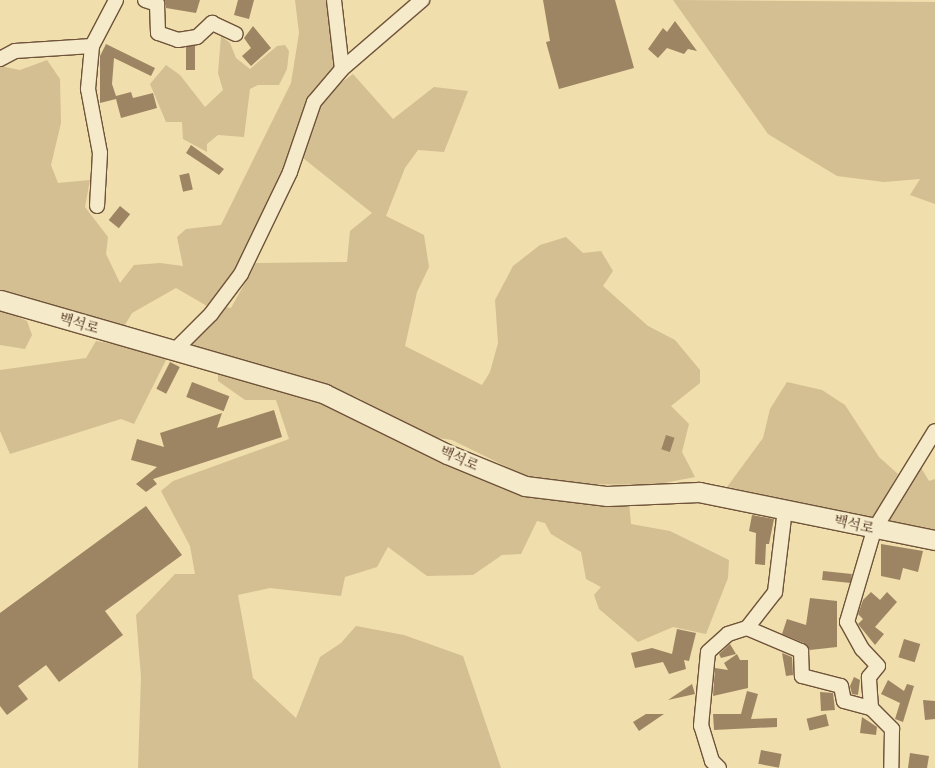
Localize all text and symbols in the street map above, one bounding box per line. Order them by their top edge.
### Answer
street label: 백석로 [57,310,101,338]
street label: 백석로 [437,443,481,475]
street label: 백석로 [832,512,876,538]

